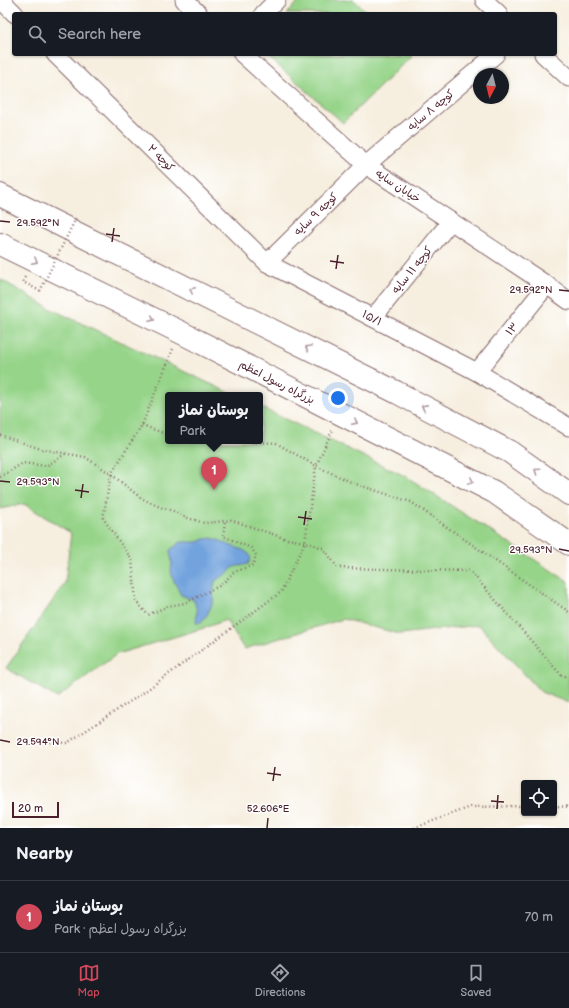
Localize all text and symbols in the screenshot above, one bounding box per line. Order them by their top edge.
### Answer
search box [12,12,557,56]
icon: search [26,23,48,45]
text: Search here [58,25,141,44]
north arrow [473,68,509,104]
street label: کوچه ۸ سایه [405,87,458,134]
street label: کوچه ۲ [144,142,177,175]
street label: خیابان سایه [373,167,423,206]
street label: کوچه ۹ سایه [291,190,341,239]
text: 29.592°N [17,217,59,229]
street label: کوچه ۱۱ سایه [389,244,436,297]
one-way arrow [31,256,38,264]
text: 29.592°N [510,284,552,296]
one-way arrow [189,287,196,295]
street label: ۱۵/۱ [360,307,384,329]
one-way arrow [147,314,155,321]
street label: ۱۳ [503,320,521,338]
one-way arrow [305,345,313,353]
street label: بزرگراه رسول اعظم [236,357,317,408]
your location [328,388,348,408]
popup [165,392,263,444]
text: بوستان نماز [179,401,249,420]
one-way arrow [421,404,428,412]
one-way arrow [351,417,358,424]
text: Park [179,423,206,439]
pin: 1 [201,457,227,490]
one-way arrow [534,468,541,476]
text: 29.593°N [16,476,60,488]
one-way arrow [467,476,474,483]
text: 29.593°N [509,544,553,556]
text: 29.594°N [17,736,59,748]
map controls [521,780,557,816]
button: locate [521,780,557,816]
scale bar [12,800,59,819]
text: 20 m [18,802,43,815]
text: 52.606°E [247,803,290,815]
text: Nearby [16,844,73,864]
text: بوستان نماز [54,897,123,916]
text: 1 [26,909,32,925]
text: 70 m [525,909,553,925]
text: Park · بزرگراه رسول اعظم [54,921,187,937]
tab: Map [78,962,100,999]
tab: Directions [255,962,305,999]
tab: Saved [461,962,491,999]

